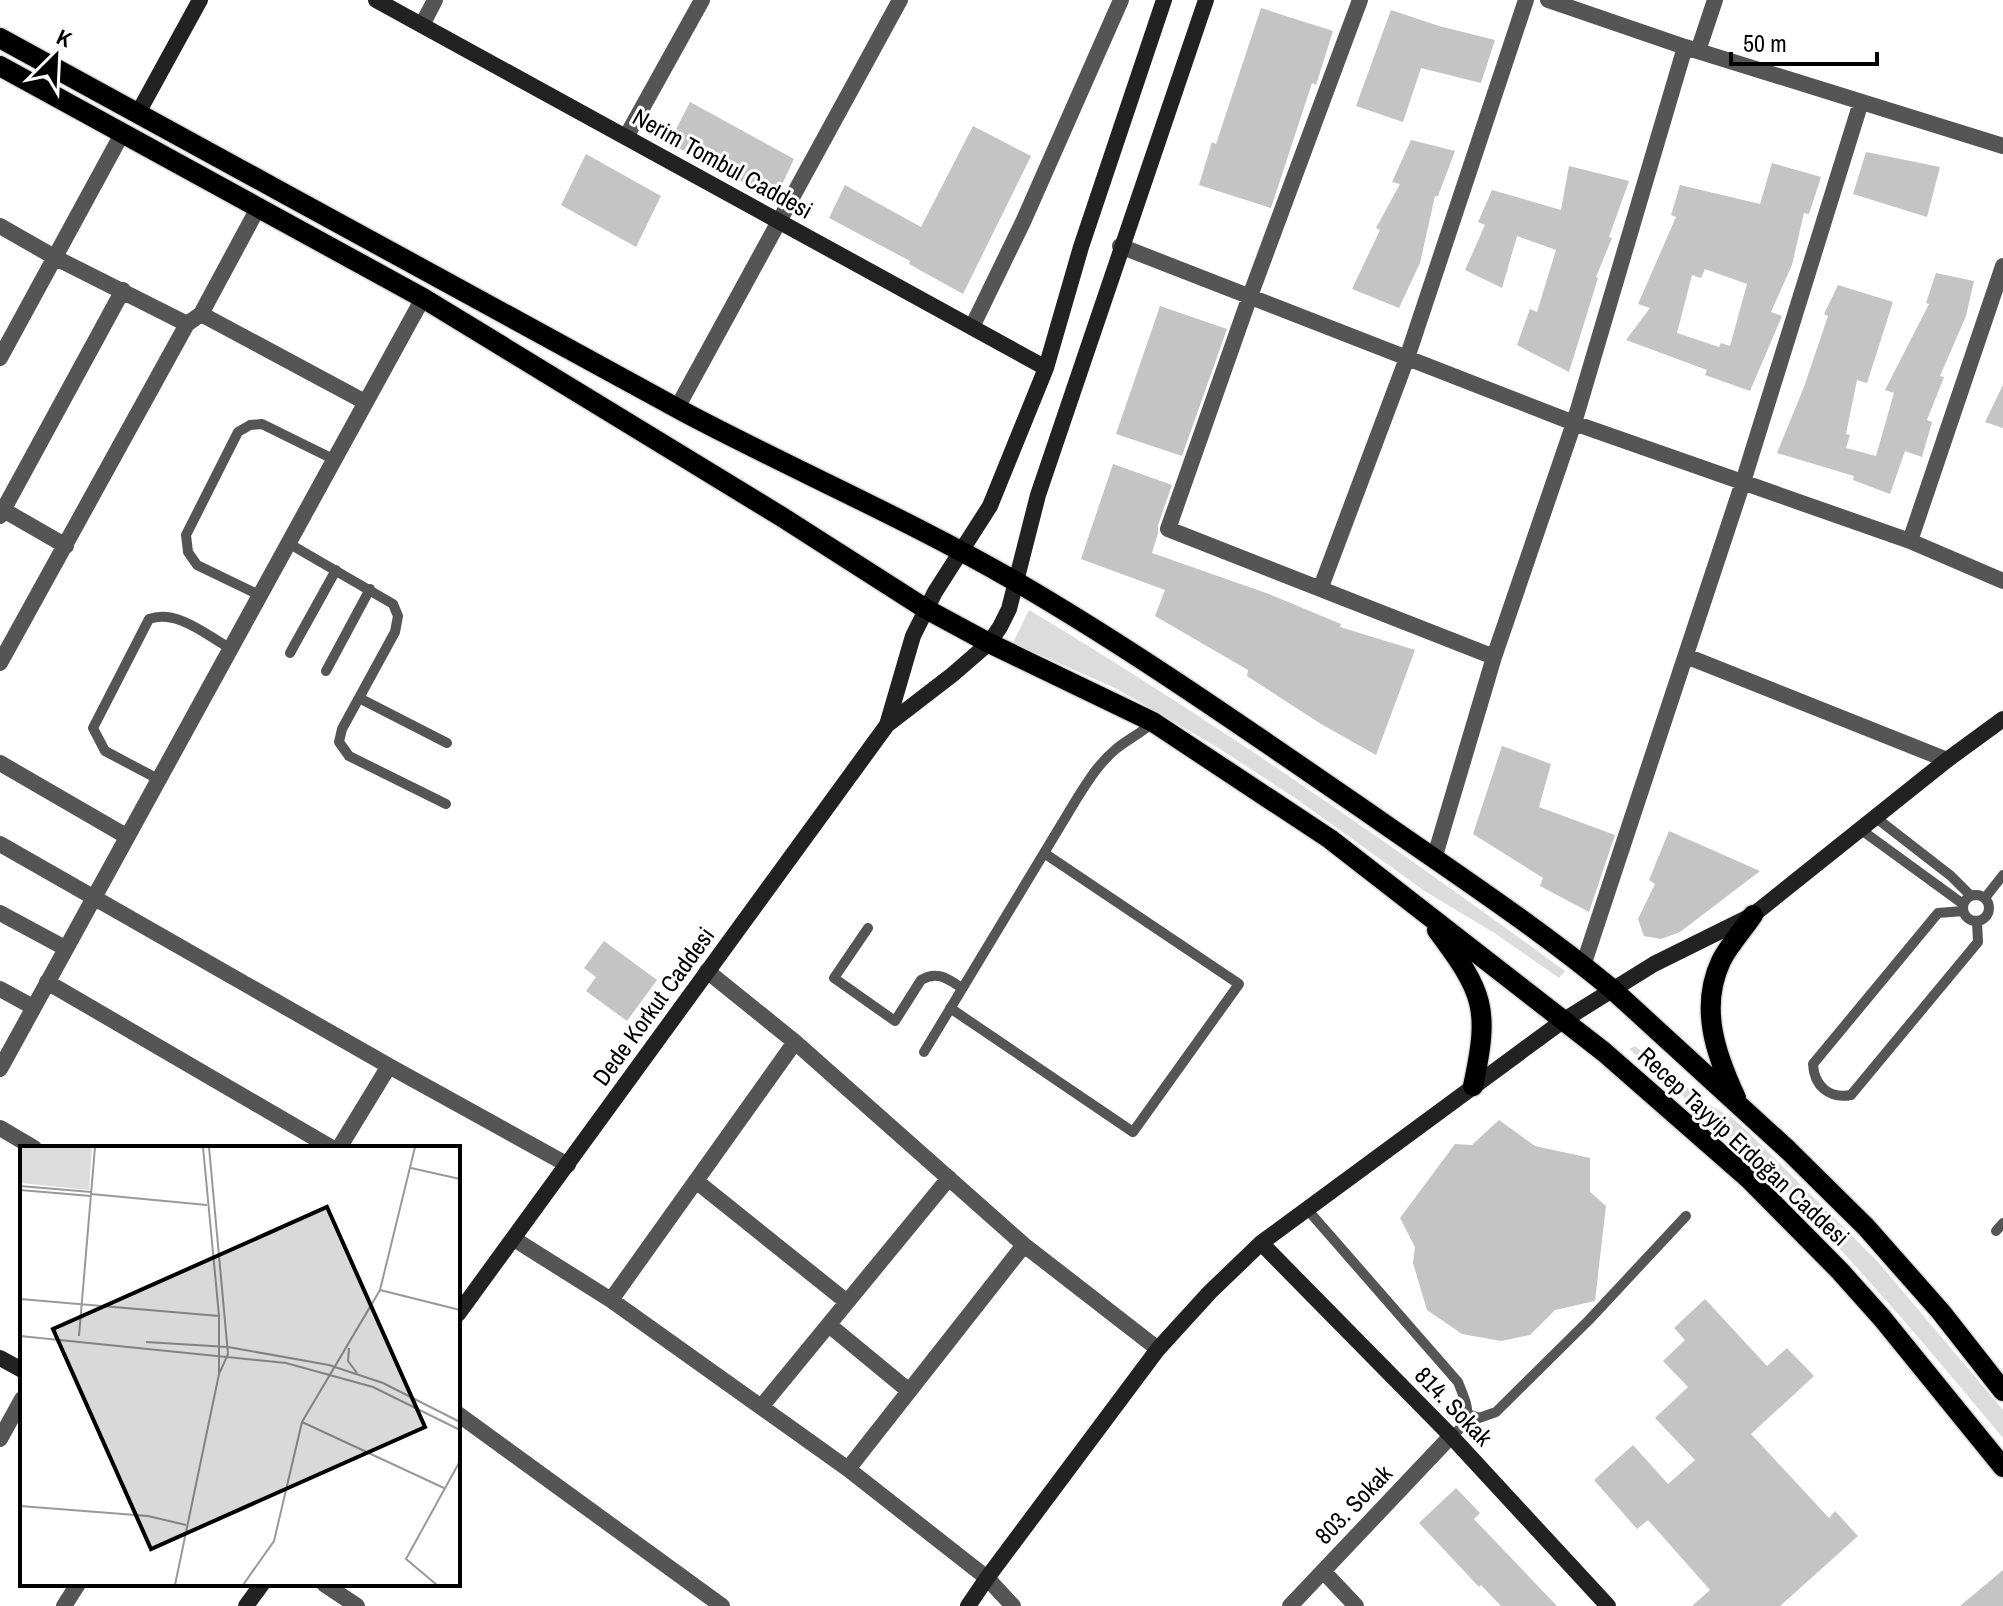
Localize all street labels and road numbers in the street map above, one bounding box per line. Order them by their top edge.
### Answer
street label: Nerim Tombul Caddesi [627,100,819,226]
street label: Dede Korkut Caddesi [585,920,721,1092]
street label: Recep Tayyip Erdoğan Caddesi [1631,1040,1857,1252]
street label: 814. Sokak [1408,1359,1500,1453]
street label: 803. Sokak [1307,1457,1399,1551]

